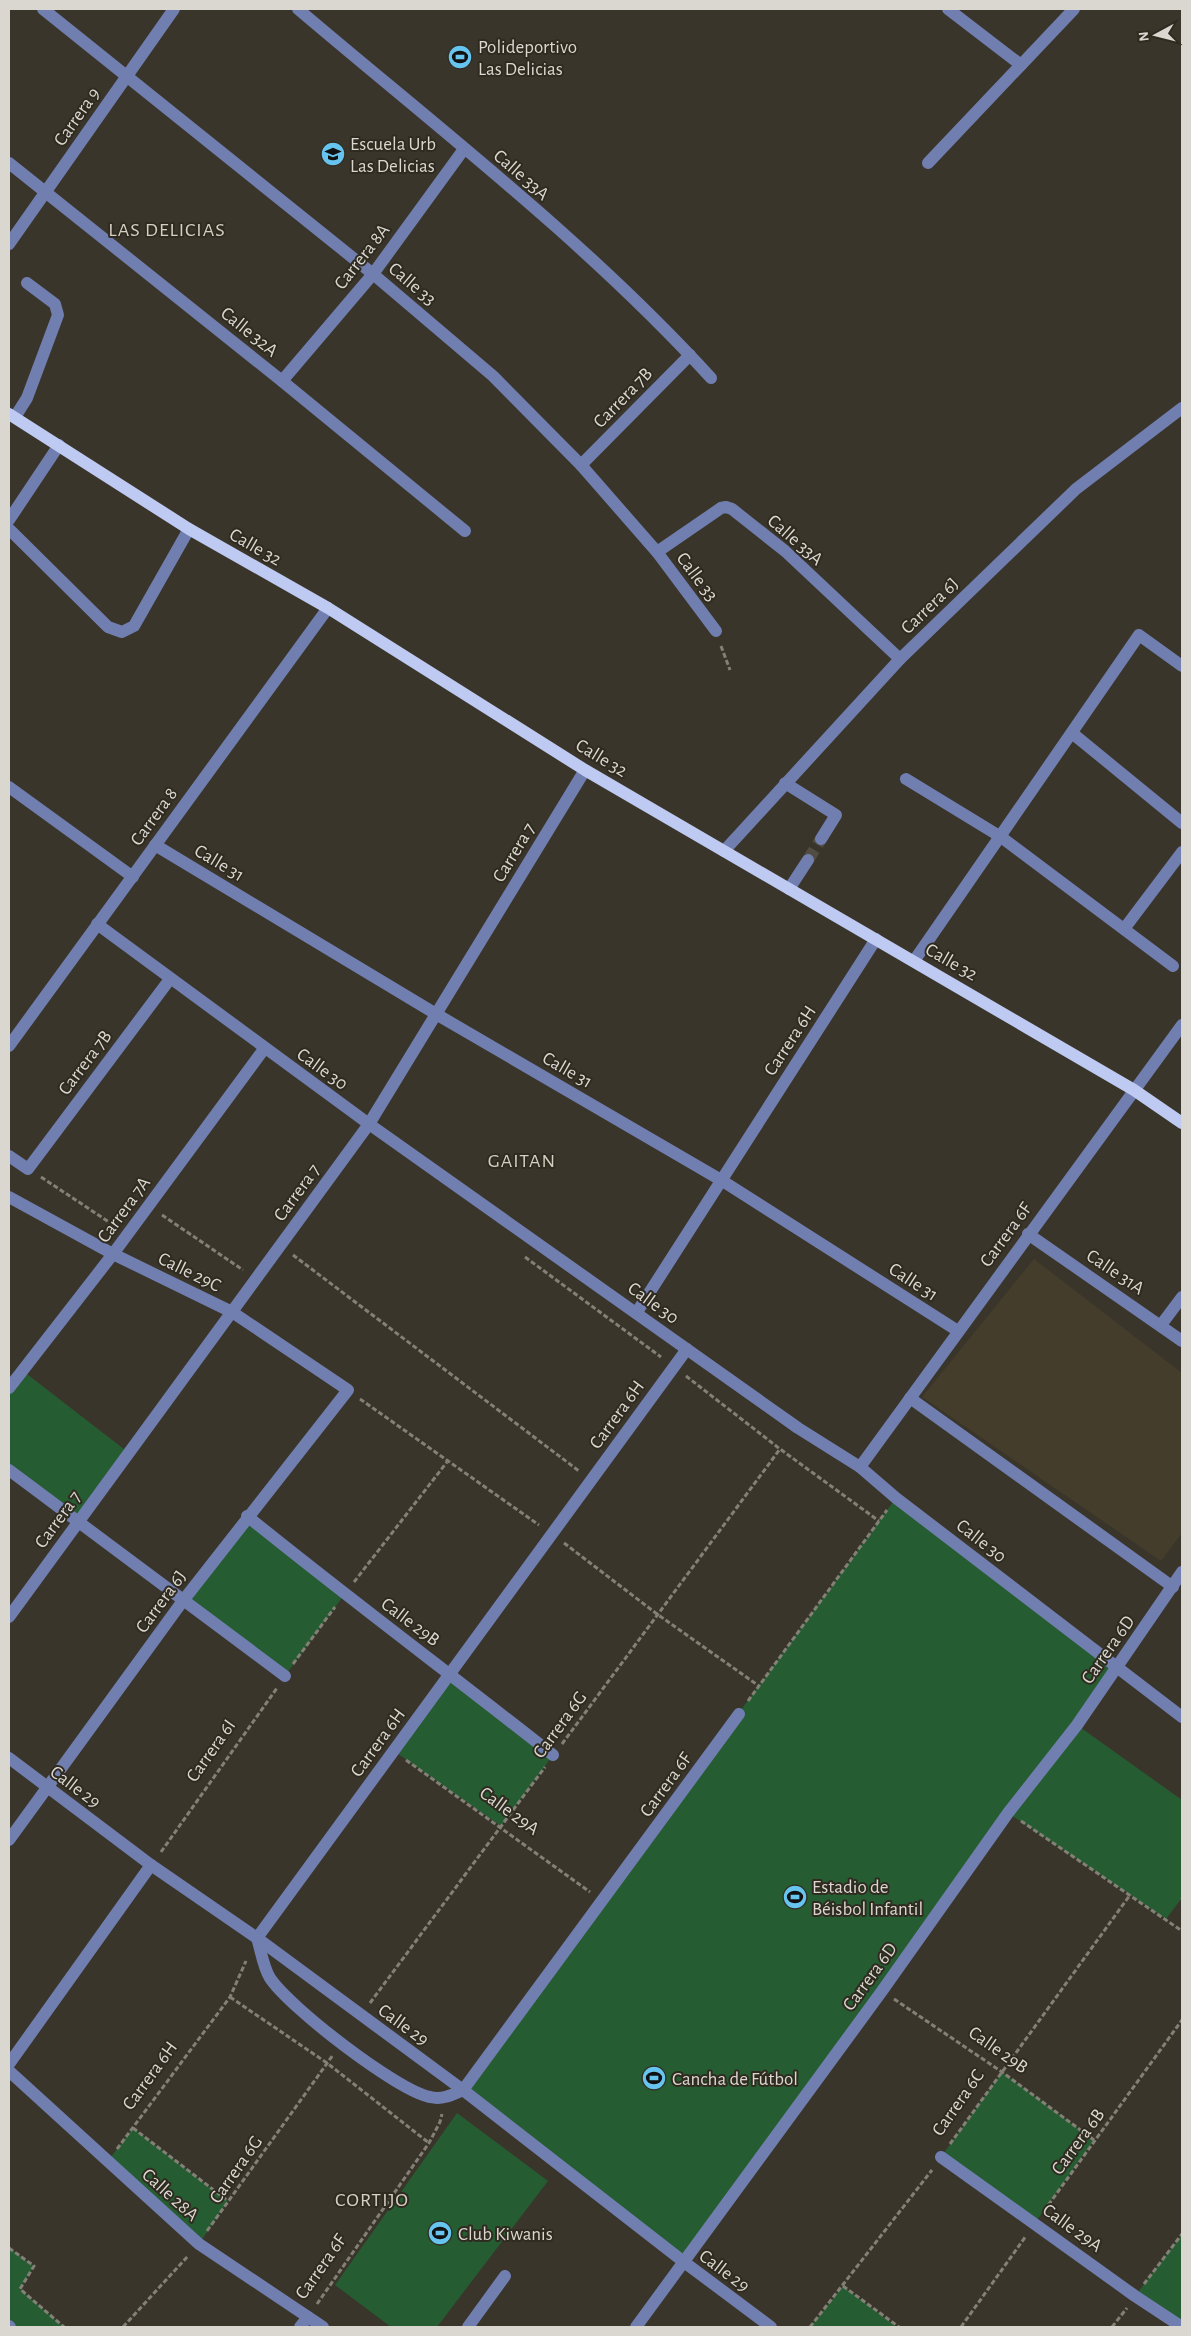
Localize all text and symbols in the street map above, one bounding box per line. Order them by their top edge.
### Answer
north arrow [1131,10,1181,60]
text: N [1137,31,1152,42]
place label: Polideportivo Las Delicias [478,38,577,79]
sports icon: Polideportivo Las Delicias [447,44,473,70]
street label: Carrera 9 [50,84,104,149]
place label: Escuela Urb Las Delicias [350,135,436,176]
school or university icon: Escuela Urb Las Delicias [320,141,346,167]
street label: Calle 33A [490,146,552,204]
district label: LAS DELICIAS [108,220,226,240]
street label: Carrera 8A [331,221,393,293]
street label: Calle 33 [385,259,439,309]
street label: Calle 32A [217,304,281,361]
street label: Carrera 7B [590,364,656,432]
street label: Calle 33A [764,511,826,569]
street label: Calle 32 [226,525,285,570]
street label: Calle 33 [672,549,721,605]
street label: Carrera 6J [897,574,963,638]
street label: Calle 32 [572,736,631,781]
street label: Carrera 8 [127,784,181,849]
street label: Carrera 7 [489,820,539,886]
street label: Calle 31 [191,841,247,885]
street label: Calle 32 [922,940,981,985]
street label: Carrera 6H [761,1002,820,1079]
street label: Carrera 7B [55,1027,115,1099]
street label: Calle 30 [293,1045,351,1094]
street label: Calle 31 [539,1048,596,1092]
district label: GAITAN [488,1151,556,1171]
street label: Carrera 7 [270,1161,324,1225]
street label: Carrera 7A [94,1173,154,1246]
street label: Carrera 6F [977,1199,1036,1271]
street label: Calle 31A [1083,1246,1148,1298]
street label: Calle 29C [155,1249,224,1296]
street label: Calle 31 [885,1260,941,1305]
street label: Calle 30 [624,1279,682,1328]
street label: Carrera 6H [586,1377,648,1453]
street label: Carrera 7 [31,1488,85,1552]
street label: Calle 30 [952,1516,1010,1566]
street label: Carrera 6J [132,1567,190,1637]
street label: Calle 29B [377,1594,443,1650]
street label: Carrera 6D [1078,1612,1139,1687]
street label: Carrera 6G [530,1688,591,1762]
street label: Carrera 6H [347,1705,409,1781]
street label: Carrera 6I [183,1716,239,1786]
street label: Carrera 6F [637,1749,696,1821]
street label: Calle 29 [46,1762,104,1812]
street label: Calle 29A [476,1783,542,1839]
place label: Estadio de Béisbol Infantil [812,1878,923,1919]
sports icon: Estadio de Béisbol Infantil [782,1884,808,1910]
street label: Carrera 6D [839,1940,901,2014]
street label: Calle 29 [374,2001,432,2050]
street label: Calle 29B [965,2023,1031,2077]
street label: Carrera 6H [119,2038,181,2114]
sports icon: Cancha de Fútbol [641,2065,667,2091]
street label: Carrera 6C [929,2066,988,2140]
place label: Cancha de Fútbol [672,2070,798,2089]
street label: Carrera 6B [1048,2105,1108,2178]
street label: Carrera 6G [206,2133,266,2207]
street label: Calle 28A [138,2165,202,2225]
district label: CORTIJO [335,2190,409,2210]
street label: Calle 29A [1039,2200,1105,2256]
sports icon: Club Kiwanis [427,2220,453,2246]
place label: Club Kiwanis [458,2225,553,2244]
street label: Carrera 6F [292,2230,351,2303]
street label: Calle 29 [695,2246,753,2296]

